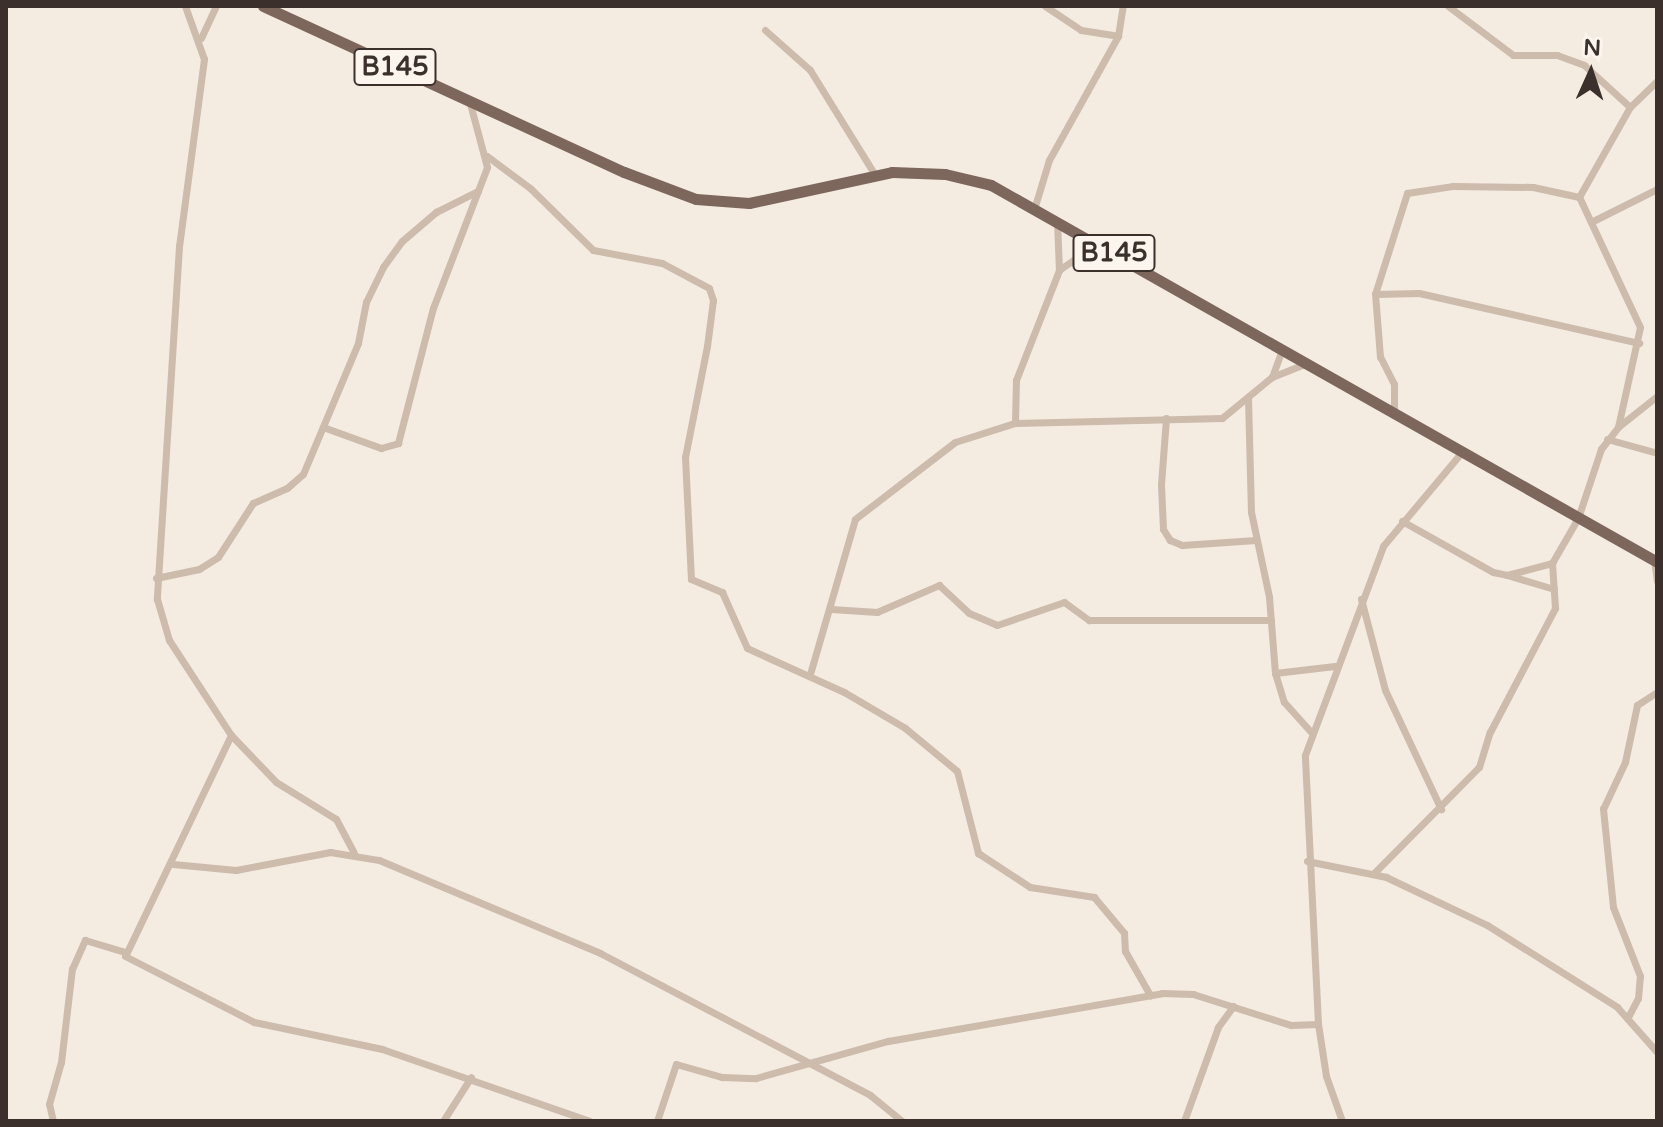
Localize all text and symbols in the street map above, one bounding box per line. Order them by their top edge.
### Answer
north arrow [1551,32,1631,112]
text: N [1583,35,1602,61]
road number: B145 [353,45,437,89]
road number: B145 [1072,231,1156,275]

